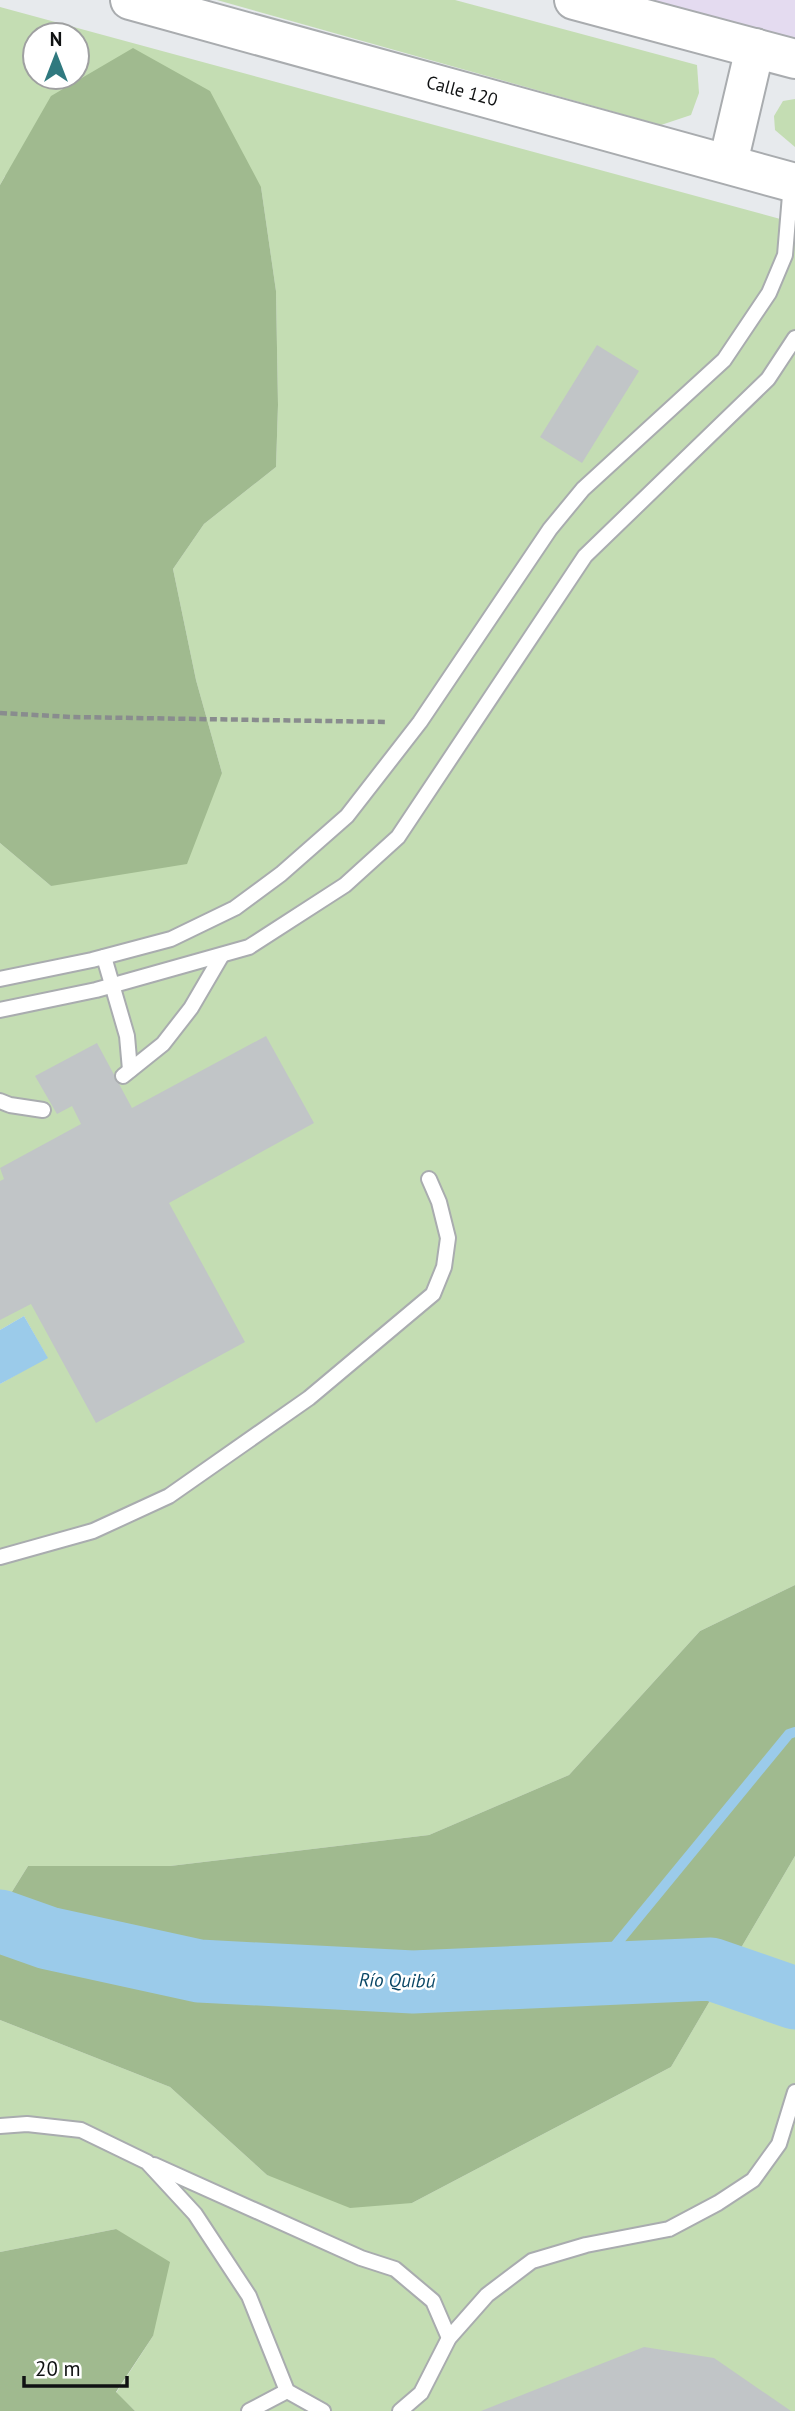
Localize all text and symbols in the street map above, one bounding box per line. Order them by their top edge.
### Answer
north arrow [21,21,91,91]
text: N [50,27,62,51]
street label: Calle 120 [424,70,500,111]
water label: Río Quibú [359,1967,436,1993]
scale bar [24,2344,128,2388]
text: 20 m [35,2355,81,2382]

